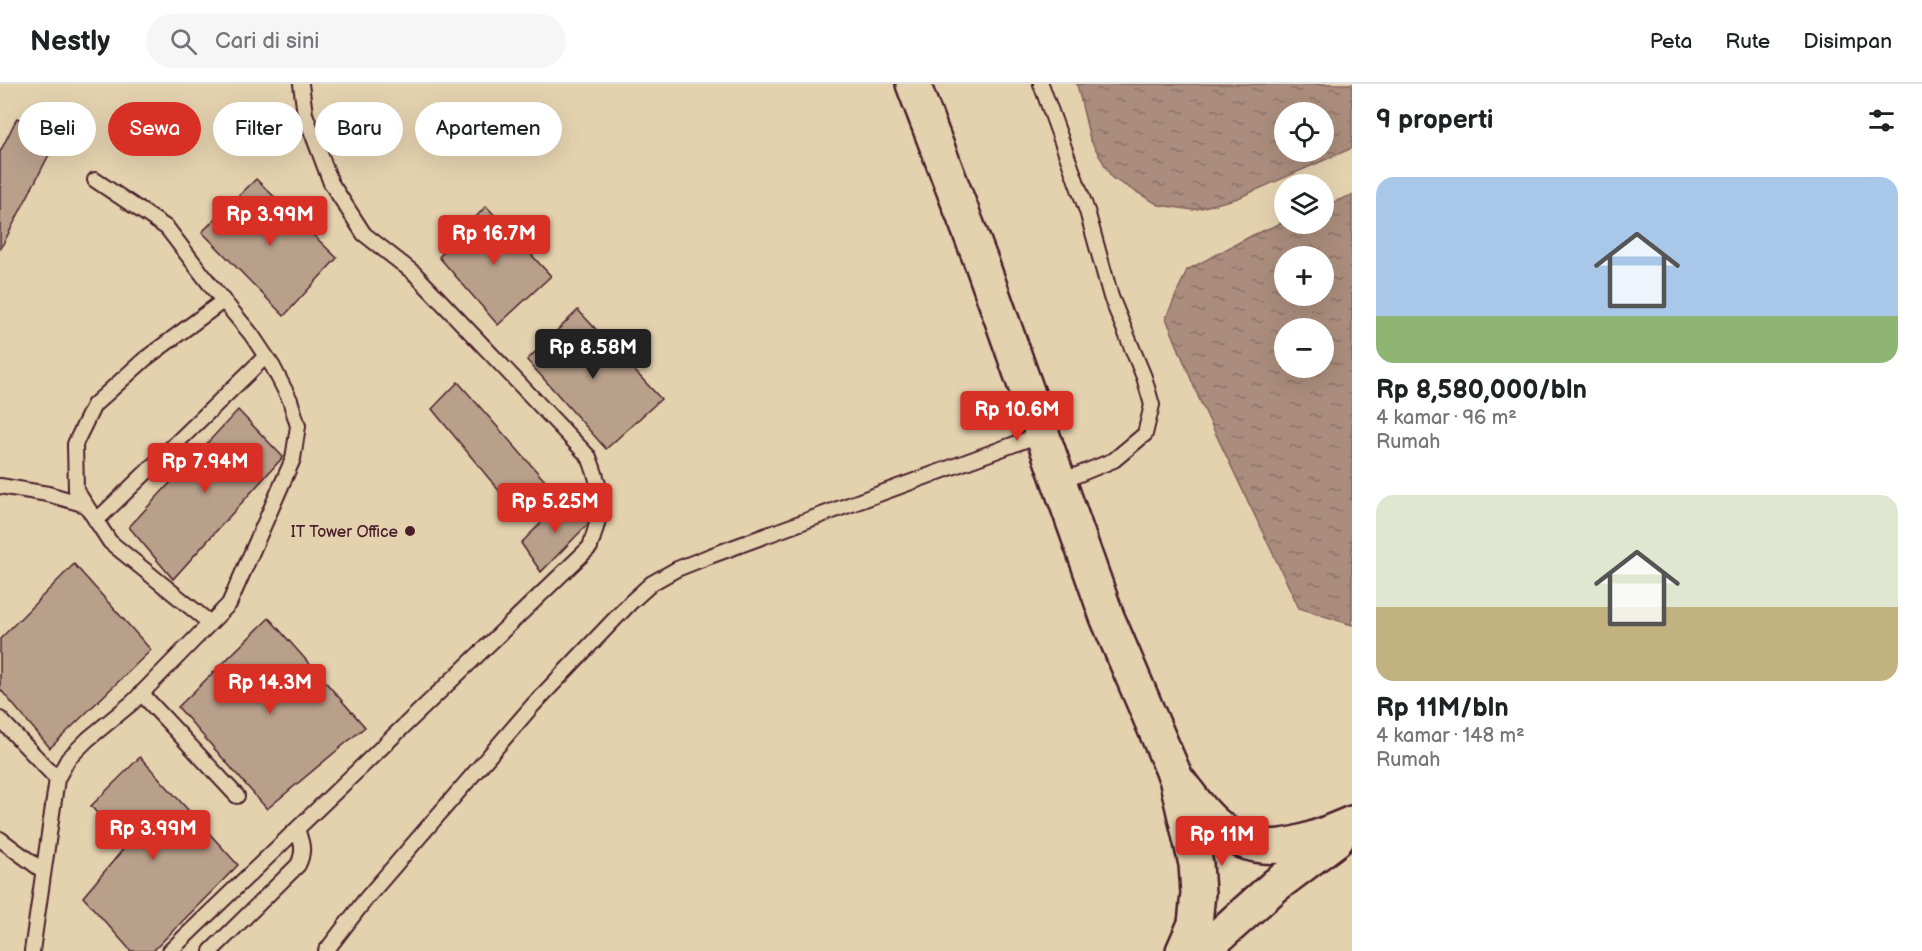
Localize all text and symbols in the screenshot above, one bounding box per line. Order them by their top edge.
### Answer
search box [146,14,566,68]
text: Nestly [30,25,110,58]
icon: search [167,25,200,58]
text: Cari di sini [215,28,320,55]
text: Peta [1650,29,1692,54]
text: Rute [1725,29,1770,54]
text: Disimpan [1803,29,1892,54]
chip: Beli [18,102,96,156]
chip: Sewa [108,102,201,156]
chip: Filter [213,102,303,156]
chip: Baru [315,102,403,156]
chip: Apartemen [415,102,562,156]
map controls [1274,102,1334,378]
button: locate [1274,102,1334,162]
icon: filters [1865,104,1898,137]
text: 9 properti [1376,105,1493,136]
button: layers [1274,174,1334,234]
pin: Rp 3.99M [208,196,332,247]
text: Rp 3.99M [226,203,314,227]
pin: Rp 16.7M [432,215,556,266]
icon: home [1583,216,1691,324]
text: Rp 16.7M [452,222,536,246]
button: + [1274,246,1334,306]
button: − [1274,318,1334,378]
pin: Rp 8.58M [531,329,655,380]
text: Rp 8.58M [549,336,637,360]
text: Rp 8,580,000/bln [1376,375,1587,406]
pin: Rp 10.6M [955,391,1079,442]
text: Rp 10.6M [974,398,1060,422]
text: 4 kamar · 96 m² [1376,406,1517,430]
text: Rumah [1376,430,1440,454]
pin: Rp 7.94M [143,443,267,494]
text: Rp 7.94M [162,450,248,474]
pin: Rp 5.25M [493,483,617,534]
text: Rp 5.25M [511,490,599,514]
place label: IT Tower Office [291,523,399,542]
marker: IT Tower Office [403,524,417,538]
icon: home [1583,534,1691,642]
pin: Rp 14.3M [208,664,332,715]
text: Rp 14.3M [228,671,312,695]
text: Rp 11M/bln [1376,693,1509,724]
text: 4 kamar · 148 m² [1376,724,1525,748]
text: Rumah [1376,748,1440,772]
pin: Rp 3.99M [91,810,215,861]
pin: Rp 11M [1173,816,1271,867]
text: Rp 3.99M [109,817,197,841]
text: Rp 11M [1190,823,1254,847]

